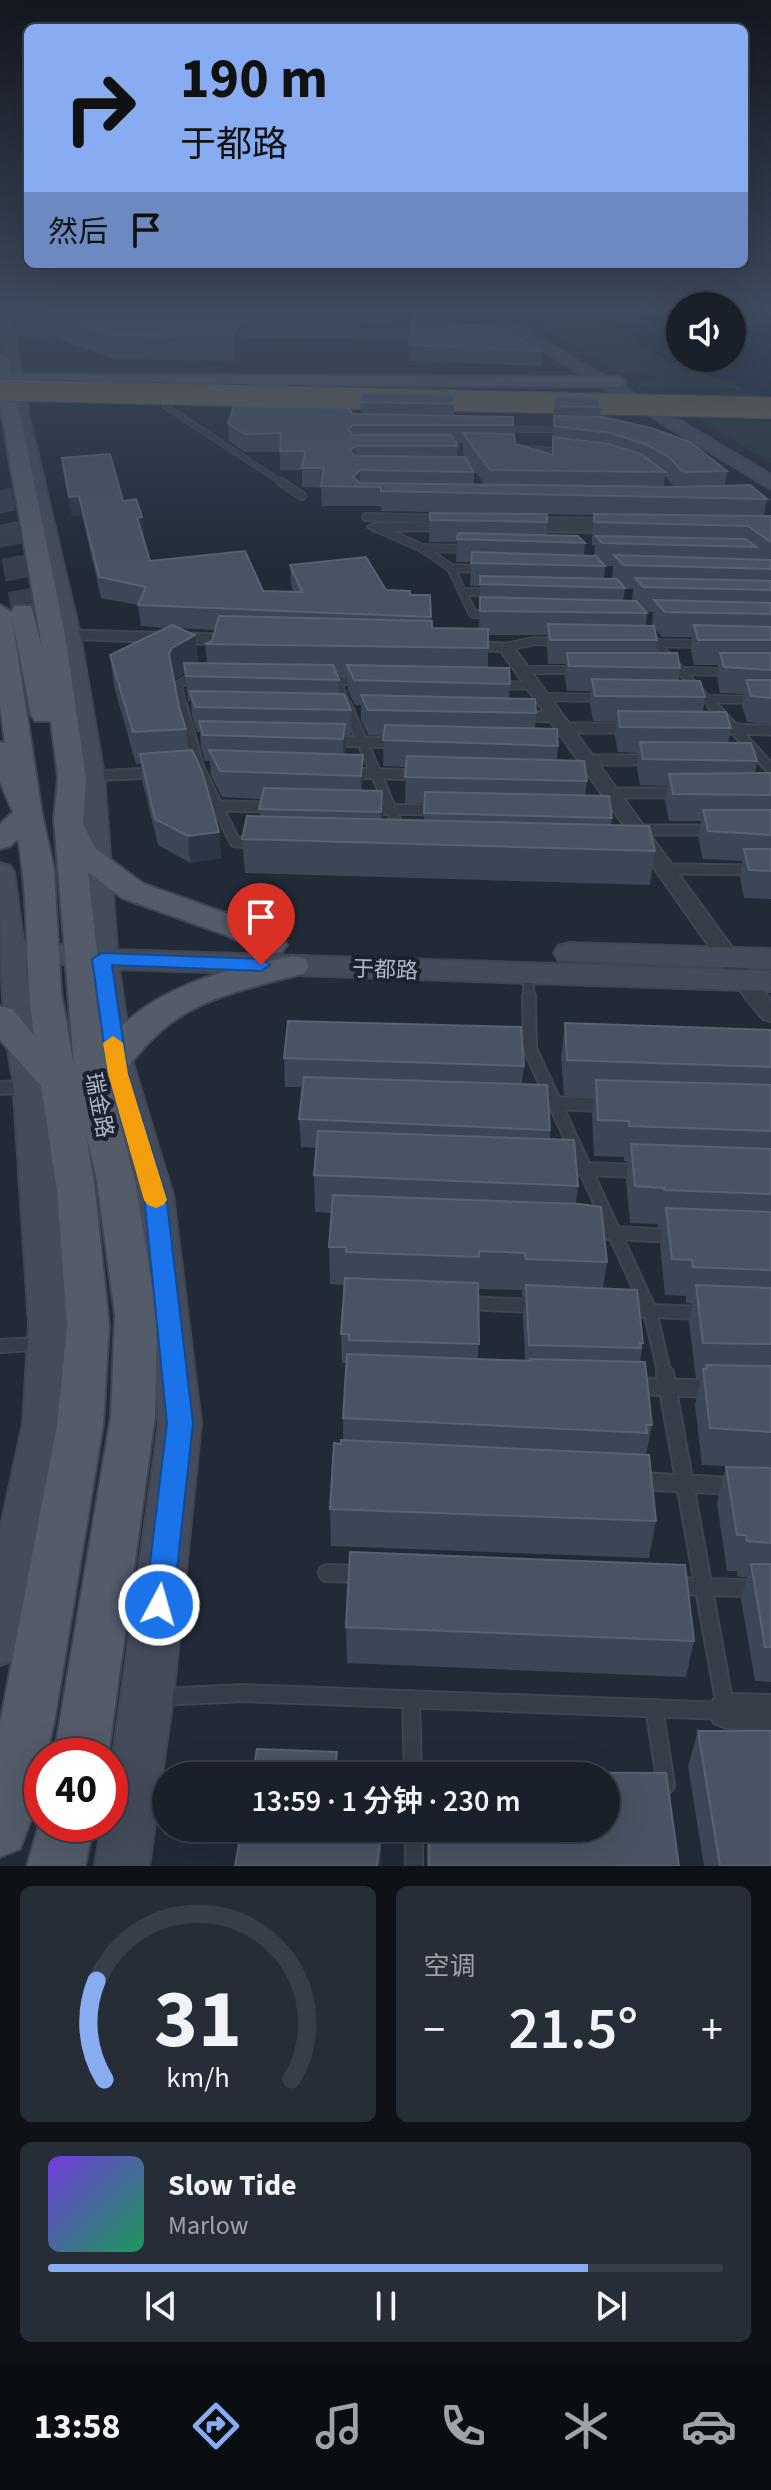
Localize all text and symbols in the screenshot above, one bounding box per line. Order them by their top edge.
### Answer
text: 190 m [180,40,328,119]
icon: right [48,56,152,160]
text: 于都路 [180,119,288,170]
icon: arrive [124,208,168,252]
text: 然后 [48,211,108,254]
map controls [666,292,746,372]
button: sound [666,292,746,372]
pin [227,883,295,965]
icon: arrive [239,895,283,939]
street label: 于都路 [351,953,419,987]
street label: 瑞金路 [77,1070,121,1141]
position arrow [117,1563,201,1647]
speed limit sign: 40 [24,1738,128,1842]
text: 13:59 · 1 分钟 · 230 m [251,1780,521,1823]
text: 空调 [424,1948,476,1985]
text: 31 [154,1961,242,2079]
text: 21.5° [508,1987,638,2072]
text: − [424,1999,445,2062]
text: + [701,1999,723,2062]
text: km/h [166,2058,229,2098]
text: Slow Tide [168,2164,297,2207]
text: Marlow [168,2207,248,2244]
icon: previous [139,2284,183,2328]
icon: pause [364,2284,408,2328]
icon: next [589,2284,633,2328]
icon: directions [188,2398,244,2454]
icon: music [311,2398,367,2454]
icon: phone [435,2398,491,2454]
icon: climate [558,2398,614,2454]
icon: car [681,2398,737,2454]
text: 13:58 [34,2401,121,2452]

